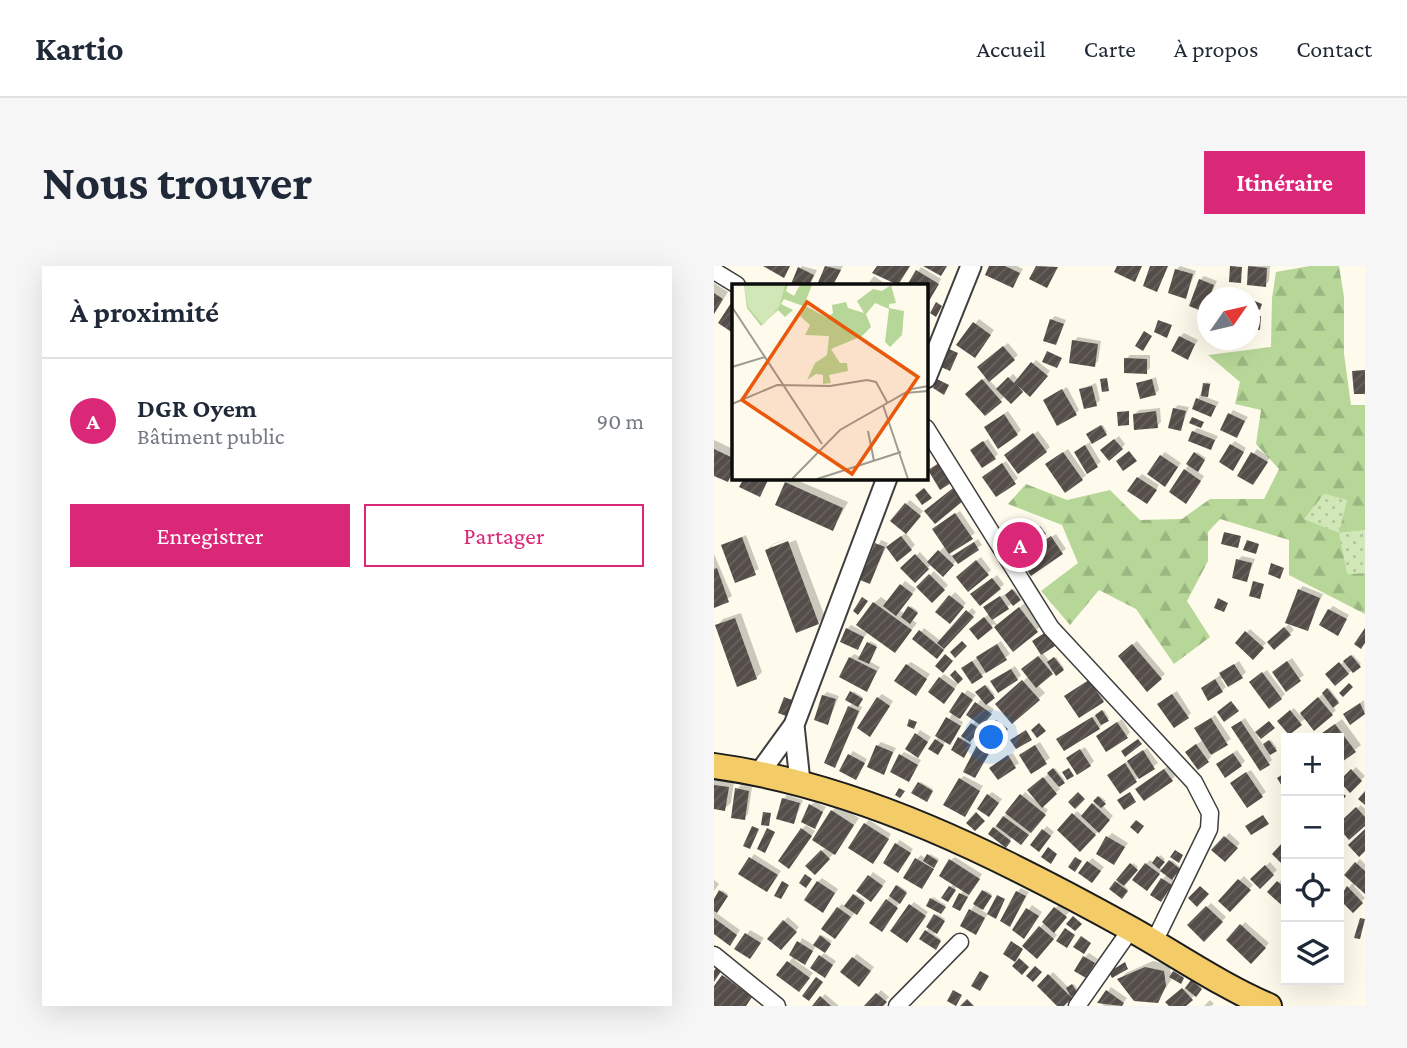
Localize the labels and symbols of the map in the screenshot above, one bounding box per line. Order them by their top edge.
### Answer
inset map [732,284,928,480]
north arrow [1197,287,1260,350]
pin: A [997,519,1043,571]
your location [974,720,1008,754]

